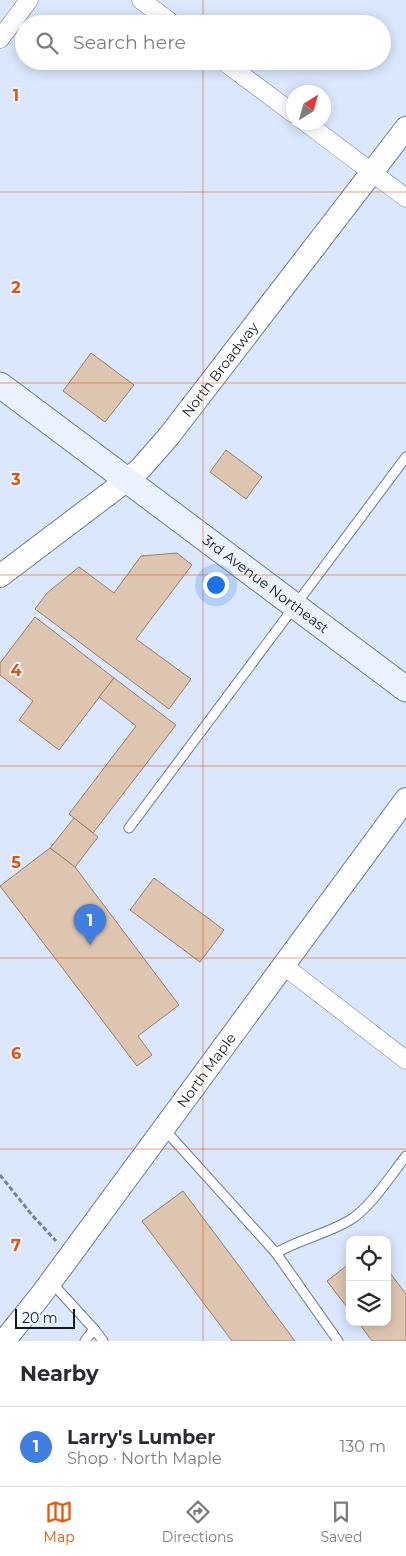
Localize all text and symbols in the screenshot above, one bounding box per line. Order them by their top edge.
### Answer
search box [15,15,391,70]
icon: search [33,29,61,57]
text: Search here [73,31,186,54]
north arrow [286,85,331,130]
text: 1 [13,86,19,105]
text: 2 [11,278,21,297]
street label: North Broadway [178,318,263,421]
text: 3 [10,470,21,489]
street label: 3rd Avenue Northeast [199,531,333,637]
your location [203,572,229,598]
text: 4 [10,661,22,680]
text: 5 [11,853,21,872]
pin: 1 [74,904,106,945]
street label: North Maple [173,1029,240,1111]
text: 6 [11,1044,21,1063]
text: 7 [11,1236,21,1255]
map controls [346,1236,391,1326]
button: locate [346,1236,391,1281]
button: layers [346,1281,391,1326]
scale bar [15,1306,75,1329]
text: 20 m [22,1309,58,1327]
text: Nearby [20,1361,99,1386]
text: Larry's Lumber [67,1426,215,1449]
text: 1 [33,1437,39,1456]
text: 130 m [339,1437,386,1456]
text: Shop · North Maple [67,1449,222,1468]
tab: Map [44,1498,75,1546]
tab: Directions [162,1498,233,1546]
tab: Saved [320,1498,362,1546]

